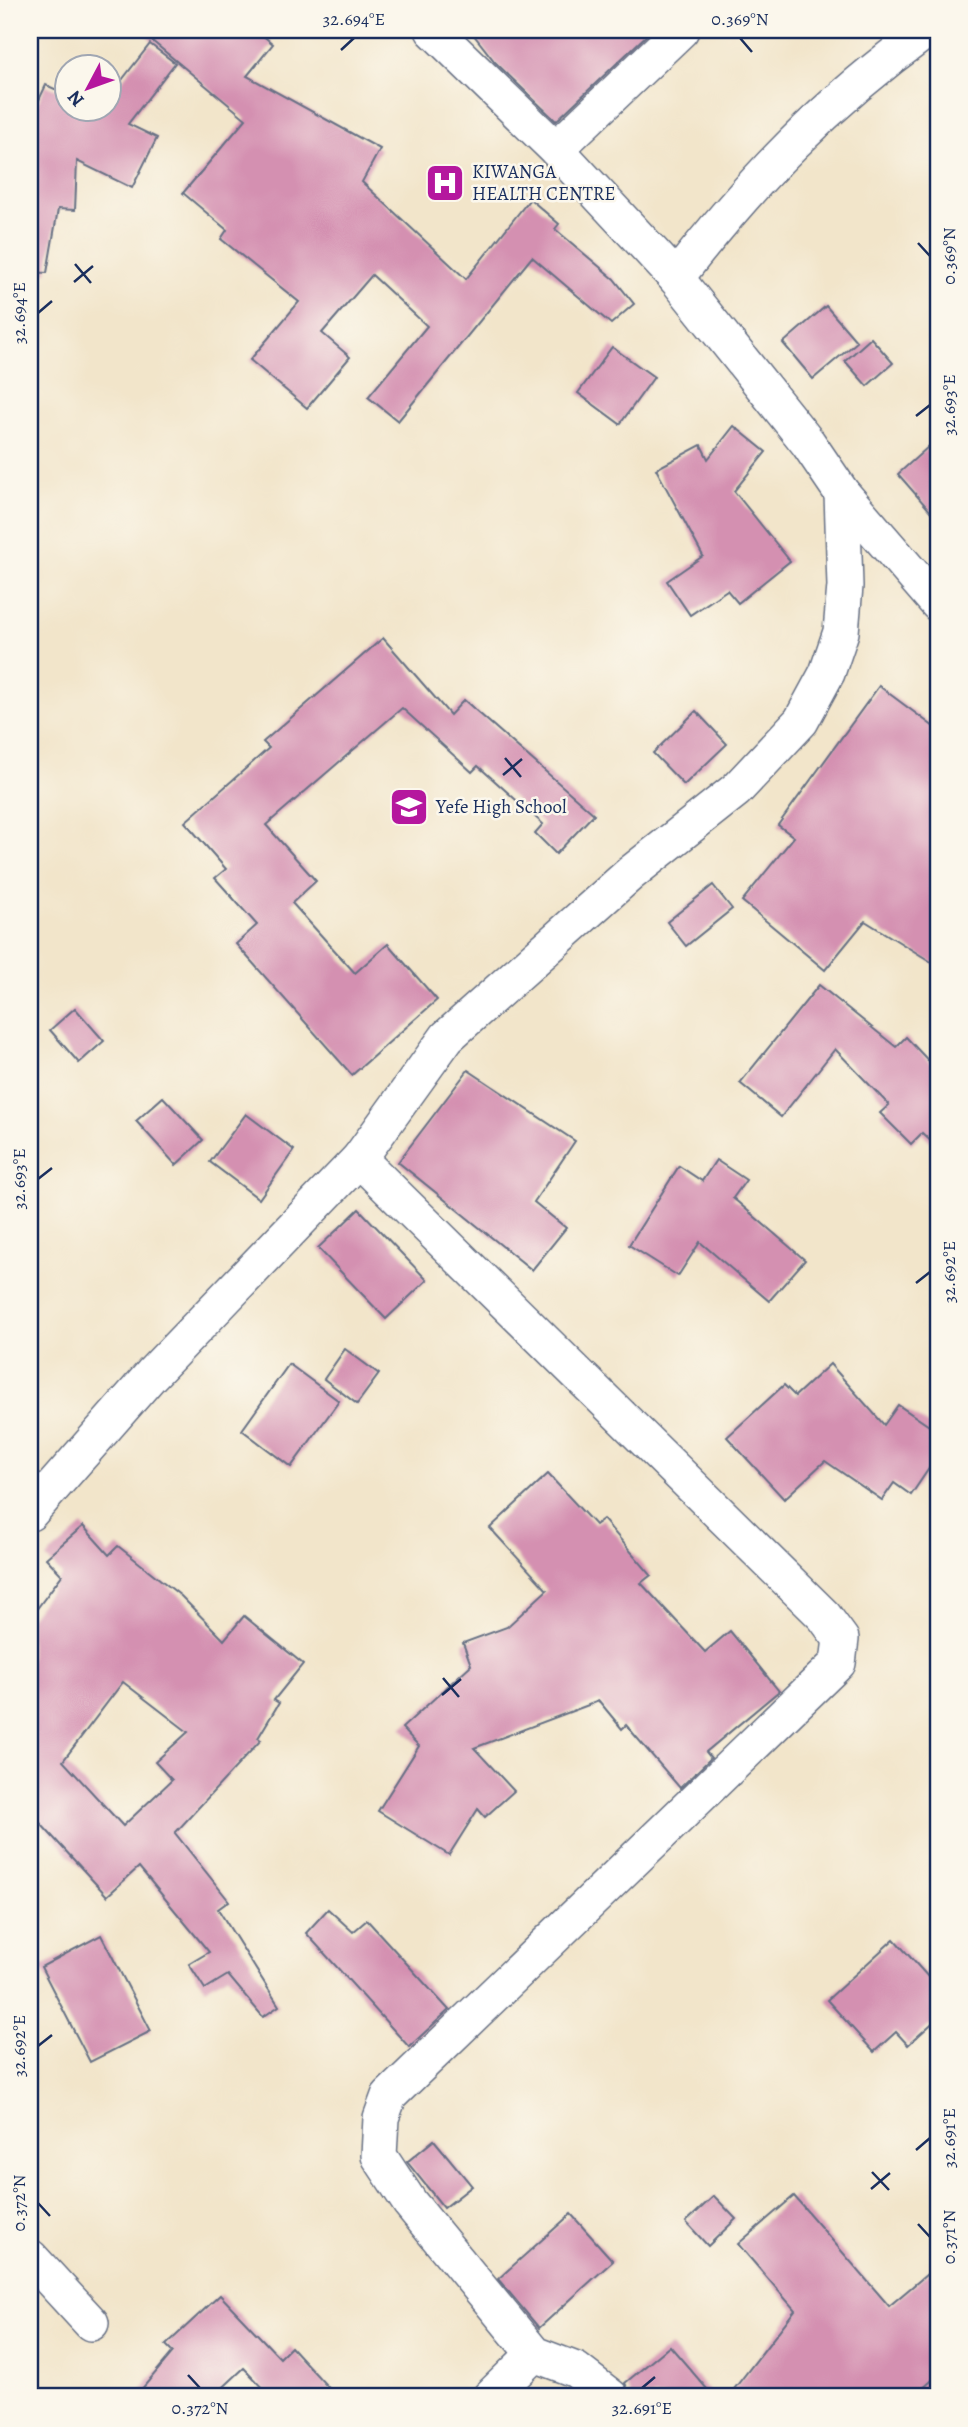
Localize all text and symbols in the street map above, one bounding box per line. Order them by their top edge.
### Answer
text: 32.694°E [323,7,385,31]
text: 0.369°N [711,7,769,31]
north arrow [52,52,122,122]
text: N [61,85,90,112]
place label: KIWANGA HEALTH CENTRE [472,159,616,207]
hospital icon: KIWANGA HEALTH CENTRE [424,162,466,204]
text: 0.369°N [937,227,961,285]
text: 32.694°E [7,282,31,344]
text: 32.693°E [937,374,961,436]
school or university icon: Yefe High School [388,786,430,828]
place label: Yefe High School [435,794,567,820]
text: 32.693°E [7,1148,31,1210]
text: 32.692°E [937,1241,961,1303]
text: 32.692°E [7,2015,31,2077]
text: 32.691°E [937,2108,961,2168]
text: 0.372°N [7,2174,31,2232]
text: 0.371°N [937,2210,961,2264]
text: 0.372°N [171,2396,229,2420]
text: 32.691°E [612,2396,672,2420]

